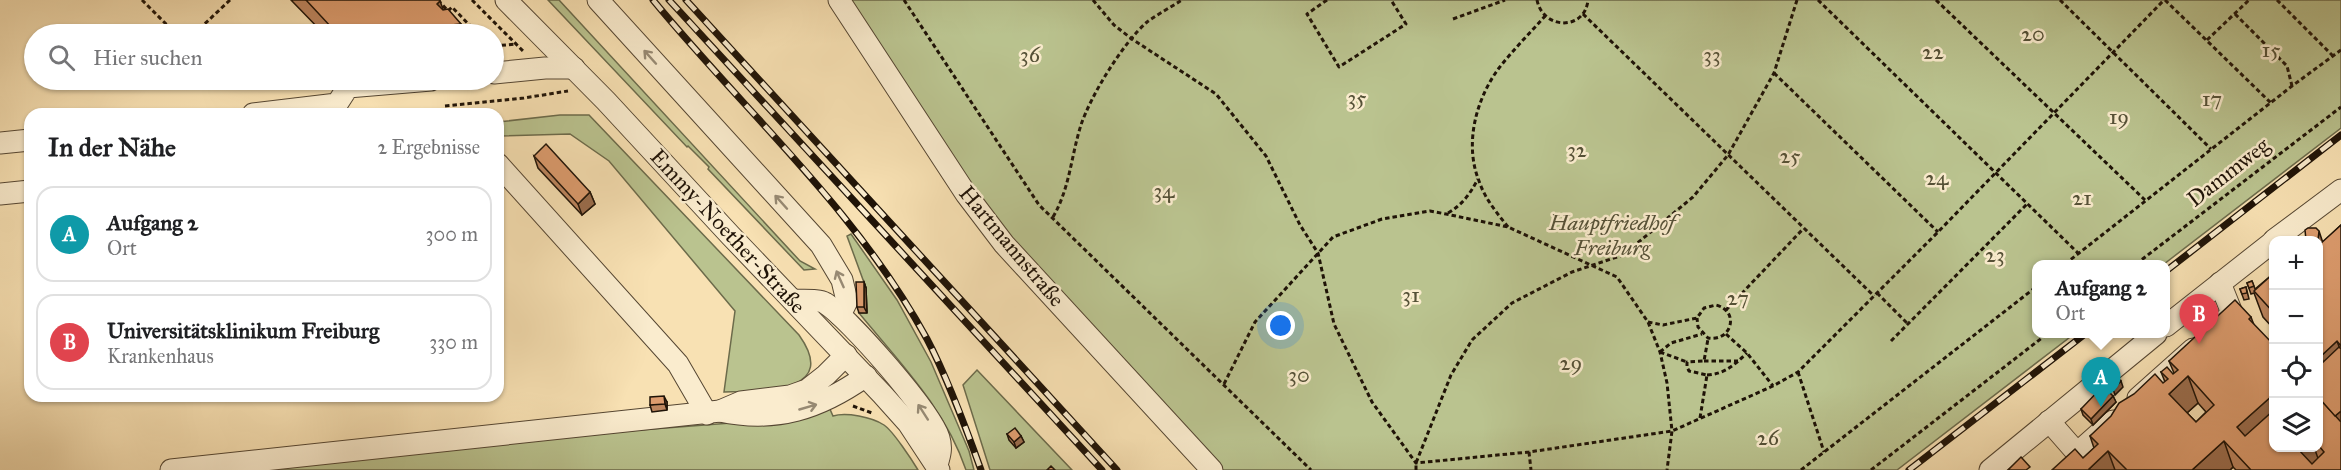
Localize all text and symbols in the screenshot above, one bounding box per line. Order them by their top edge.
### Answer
park label: 20 [2021,20,2045,47]
search box [24,24,504,90]
park label: 15 [2262,36,2280,63]
park label: 22 [1922,38,1944,65]
icon: search [45,41,78,74]
park label: 36 [1020,41,1041,68]
park label: 33 [1703,41,1721,68]
text: Hier suchen [93,44,202,71]
one-way arrow [643,50,657,65]
park label: 35 [1348,84,1366,111]
park label: 17 [2202,85,2222,112]
park label: 19 [2109,103,2129,130]
text: In der Nähe [48,131,176,163]
street label: Dammweg [2181,131,2275,213]
text: 2 Ergebnisse [377,135,480,159]
park label: 32 [1567,136,1587,163]
park label: 25 [1780,142,1800,169]
street label: Emmy-Noether-Straße [645,143,811,319]
park label: 24 [1926,164,1949,191]
park label: 34 [1154,177,1175,204]
street label: Hartmannstraße [953,180,1071,312]
park label: 21 [2072,184,2092,211]
one-way arrow [774,194,788,209]
text: Aufgang 2 [107,209,198,236]
park label: Hauptfriedhof Freiburg [1548,209,1681,261]
text: A [63,222,76,246]
text: 300 m [426,222,478,246]
text: Ort [107,236,137,260]
map controls [2269,236,2323,452]
button: + [2269,236,2323,290]
park label: 23 [1985,241,2005,268]
popup [2032,260,2170,338]
one-way arrow [833,270,845,288]
text: Aufgang 2 [2055,274,2147,301]
park label: 31 [1402,281,1420,308]
park label: 27 [1727,284,1749,311]
button: − [2269,290,2323,344]
pin: B [2180,294,2218,344]
text: Ort [2055,301,2085,325]
your location [1266,311,1295,340]
text: Universitätsklinikum Freiburg [107,317,379,344]
text: B [63,330,76,354]
text: 330 m [429,330,478,354]
text: Krankenhaus [107,344,214,368]
button: locate [2269,344,2323,398]
park label: 29 [1560,349,1582,376]
pin: A [2082,358,2120,407]
park label: 30 [1288,361,1310,388]
button: layers [2269,398,2323,452]
one-way arrow [798,401,817,412]
one-way arrow [916,403,929,420]
park label: 26 [1757,424,1780,451]

